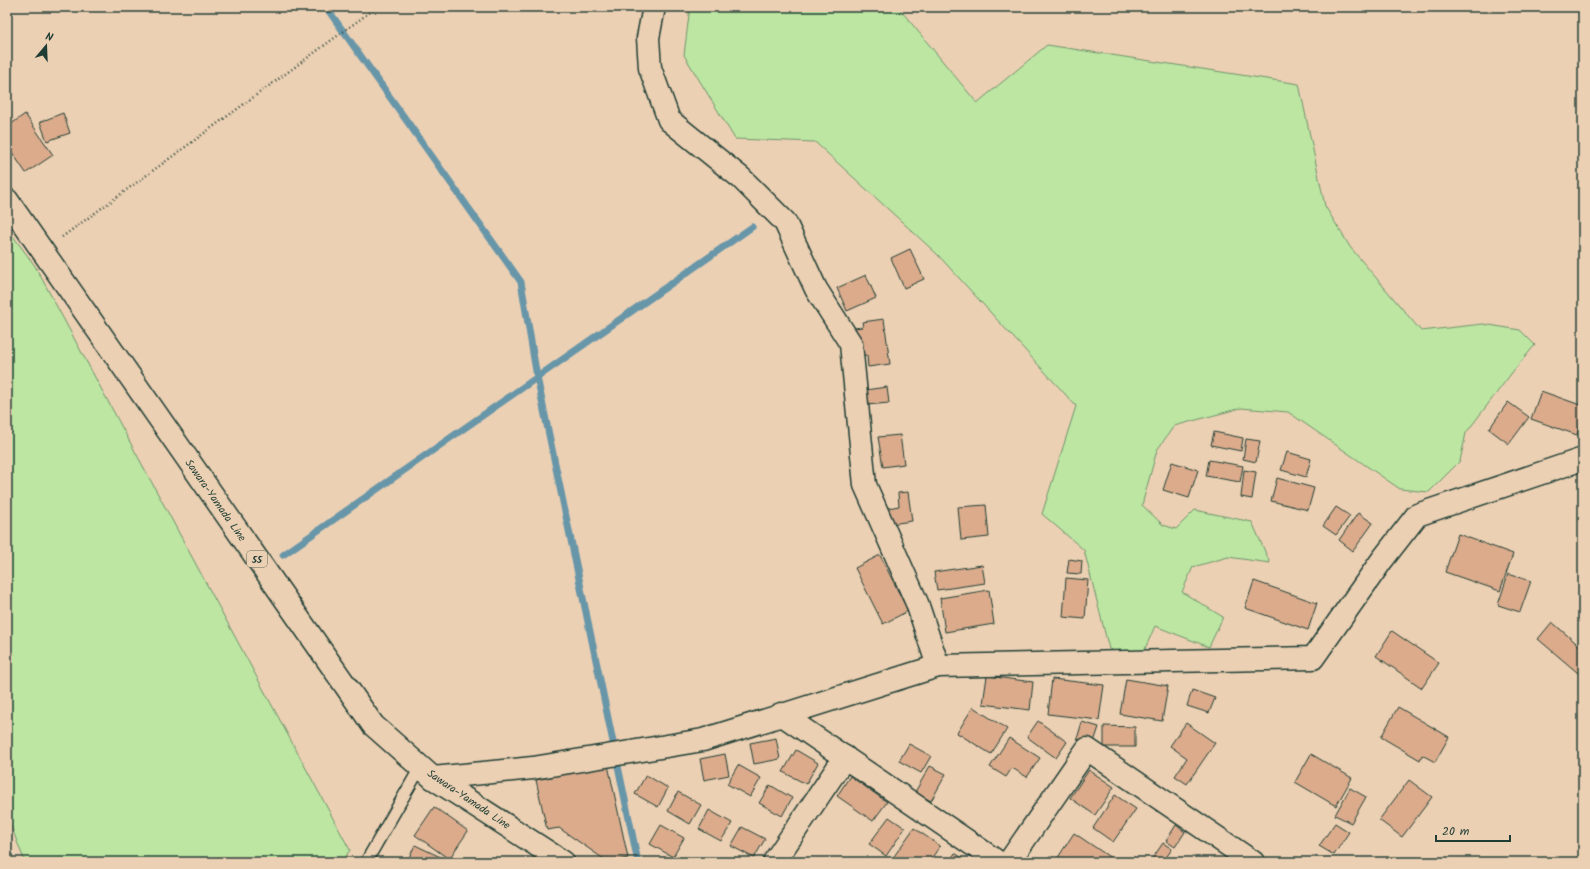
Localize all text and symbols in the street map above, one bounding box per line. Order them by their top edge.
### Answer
north arrow [26,26,66,66]
text: N [43,28,55,47]
street label: Sawara-Yamada Line [180,456,250,546]
road number: 55 [247,551,267,567]
street label: Sawara-Yamada Line [423,765,514,835]
scale bar [1436,817,1510,843]
text: 20 m [1442,822,1470,841]

